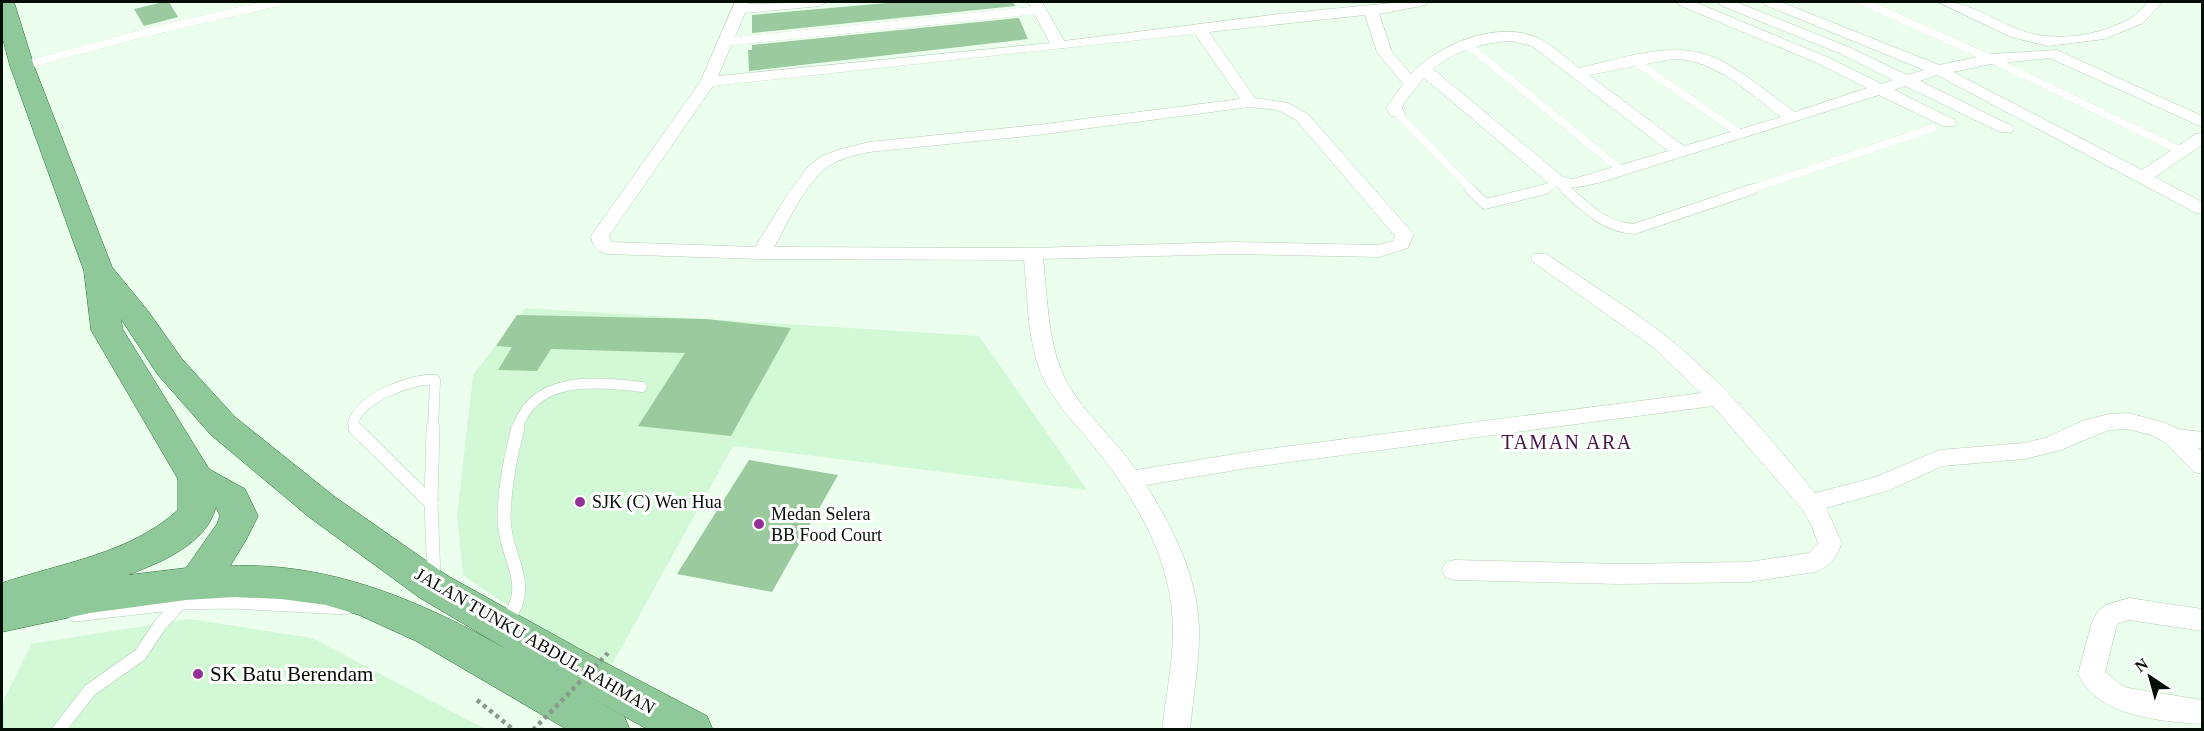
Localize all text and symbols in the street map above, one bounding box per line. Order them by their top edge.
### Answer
district label: TAMAN ARA [1501,431,1633,453]
place label: SJK (C) Wen Hua [592,492,722,513]
marker: SJK (C) Wen Hua [573,495,587,509]
place label: Medan Selera BB Food Court [771,504,882,545]
marker: Medan Selera BB Food Court [752,517,766,531]
street label: JALAN TUNKU ABDUL RAHMAN [412,564,658,718]
north arrow [2120,647,2180,707]
text: N [2132,655,2152,676]
place label: SK Batu Berendam [210,662,373,686]
marker: SK Batu Berendam [191,667,205,681]

